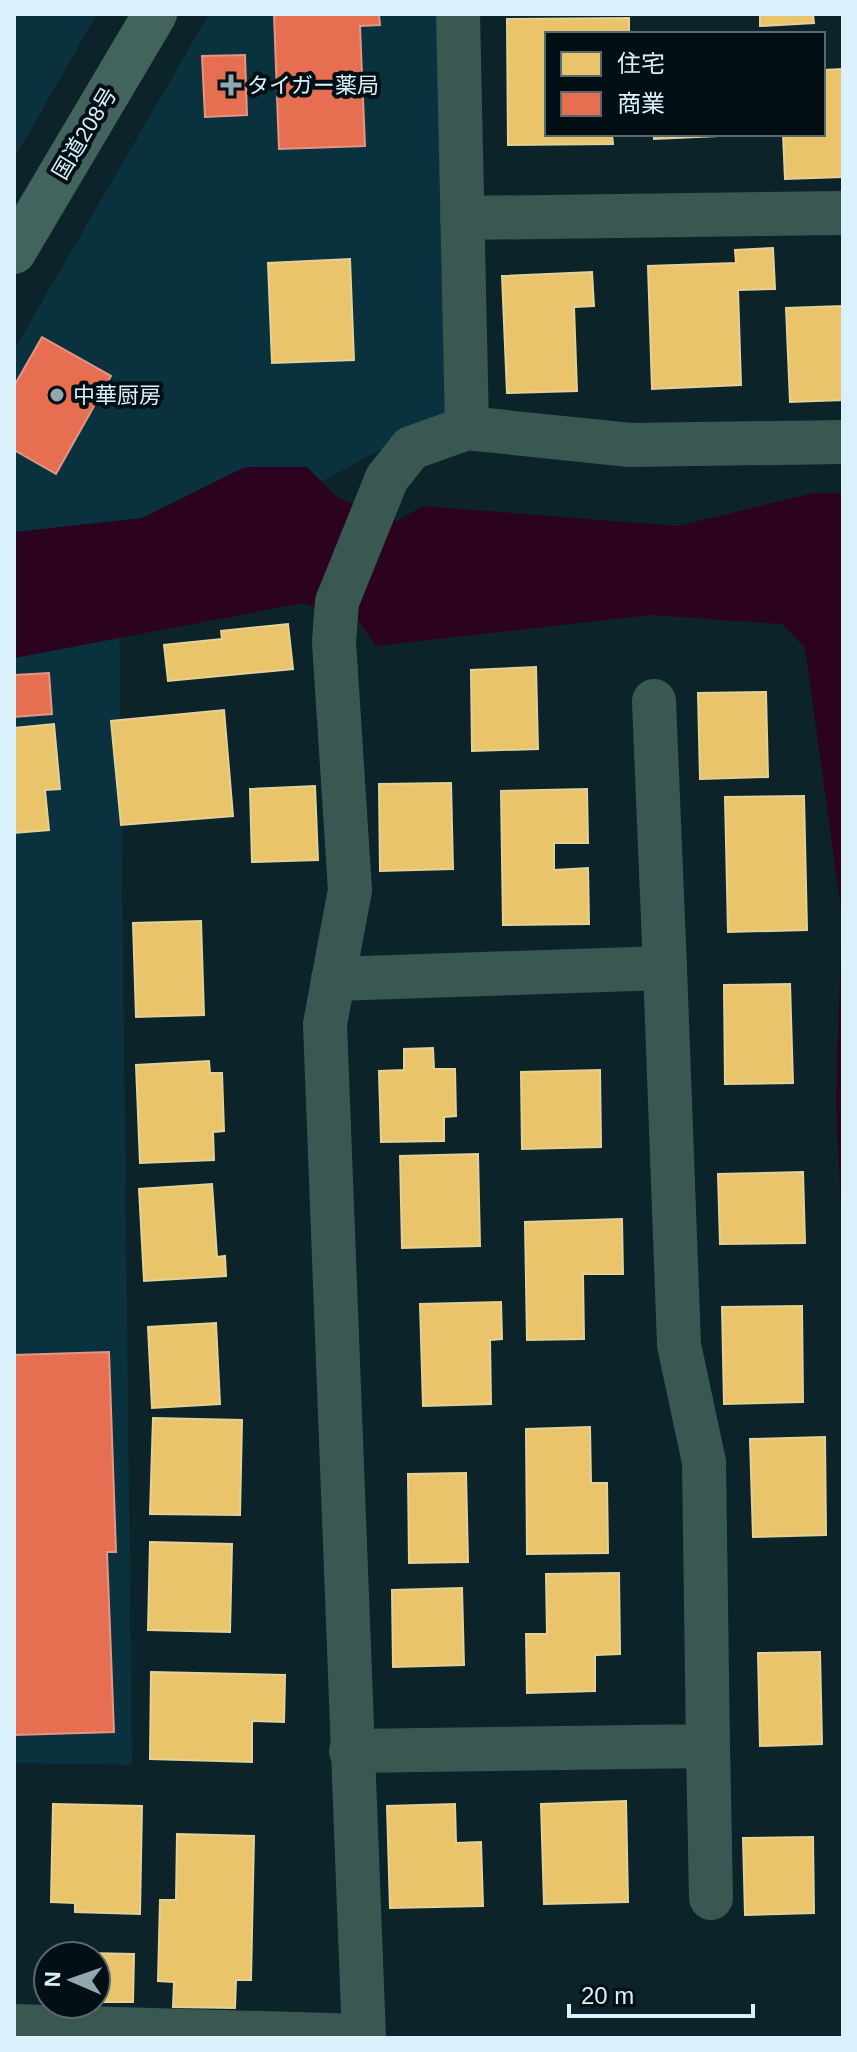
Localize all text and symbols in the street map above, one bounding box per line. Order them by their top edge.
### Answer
legend [545,32,825,136]
text: 住宅 [617,50,665,77]
place label: タイガー薬局 [247,73,379,98]
marker: タイガー薬局 [222,76,240,94]
street label: 国道208号 [47,83,122,184]
text: 商業 [617,90,665,117]
place label: 中華厨房 [73,383,161,408]
marker: 中華厨房 [48,386,66,404]
north arrow [32,1940,112,2020]
scale bar [569,1968,753,2018]
text: N [40,1971,65,1988]
text: 20 m [581,1982,634,2009]

